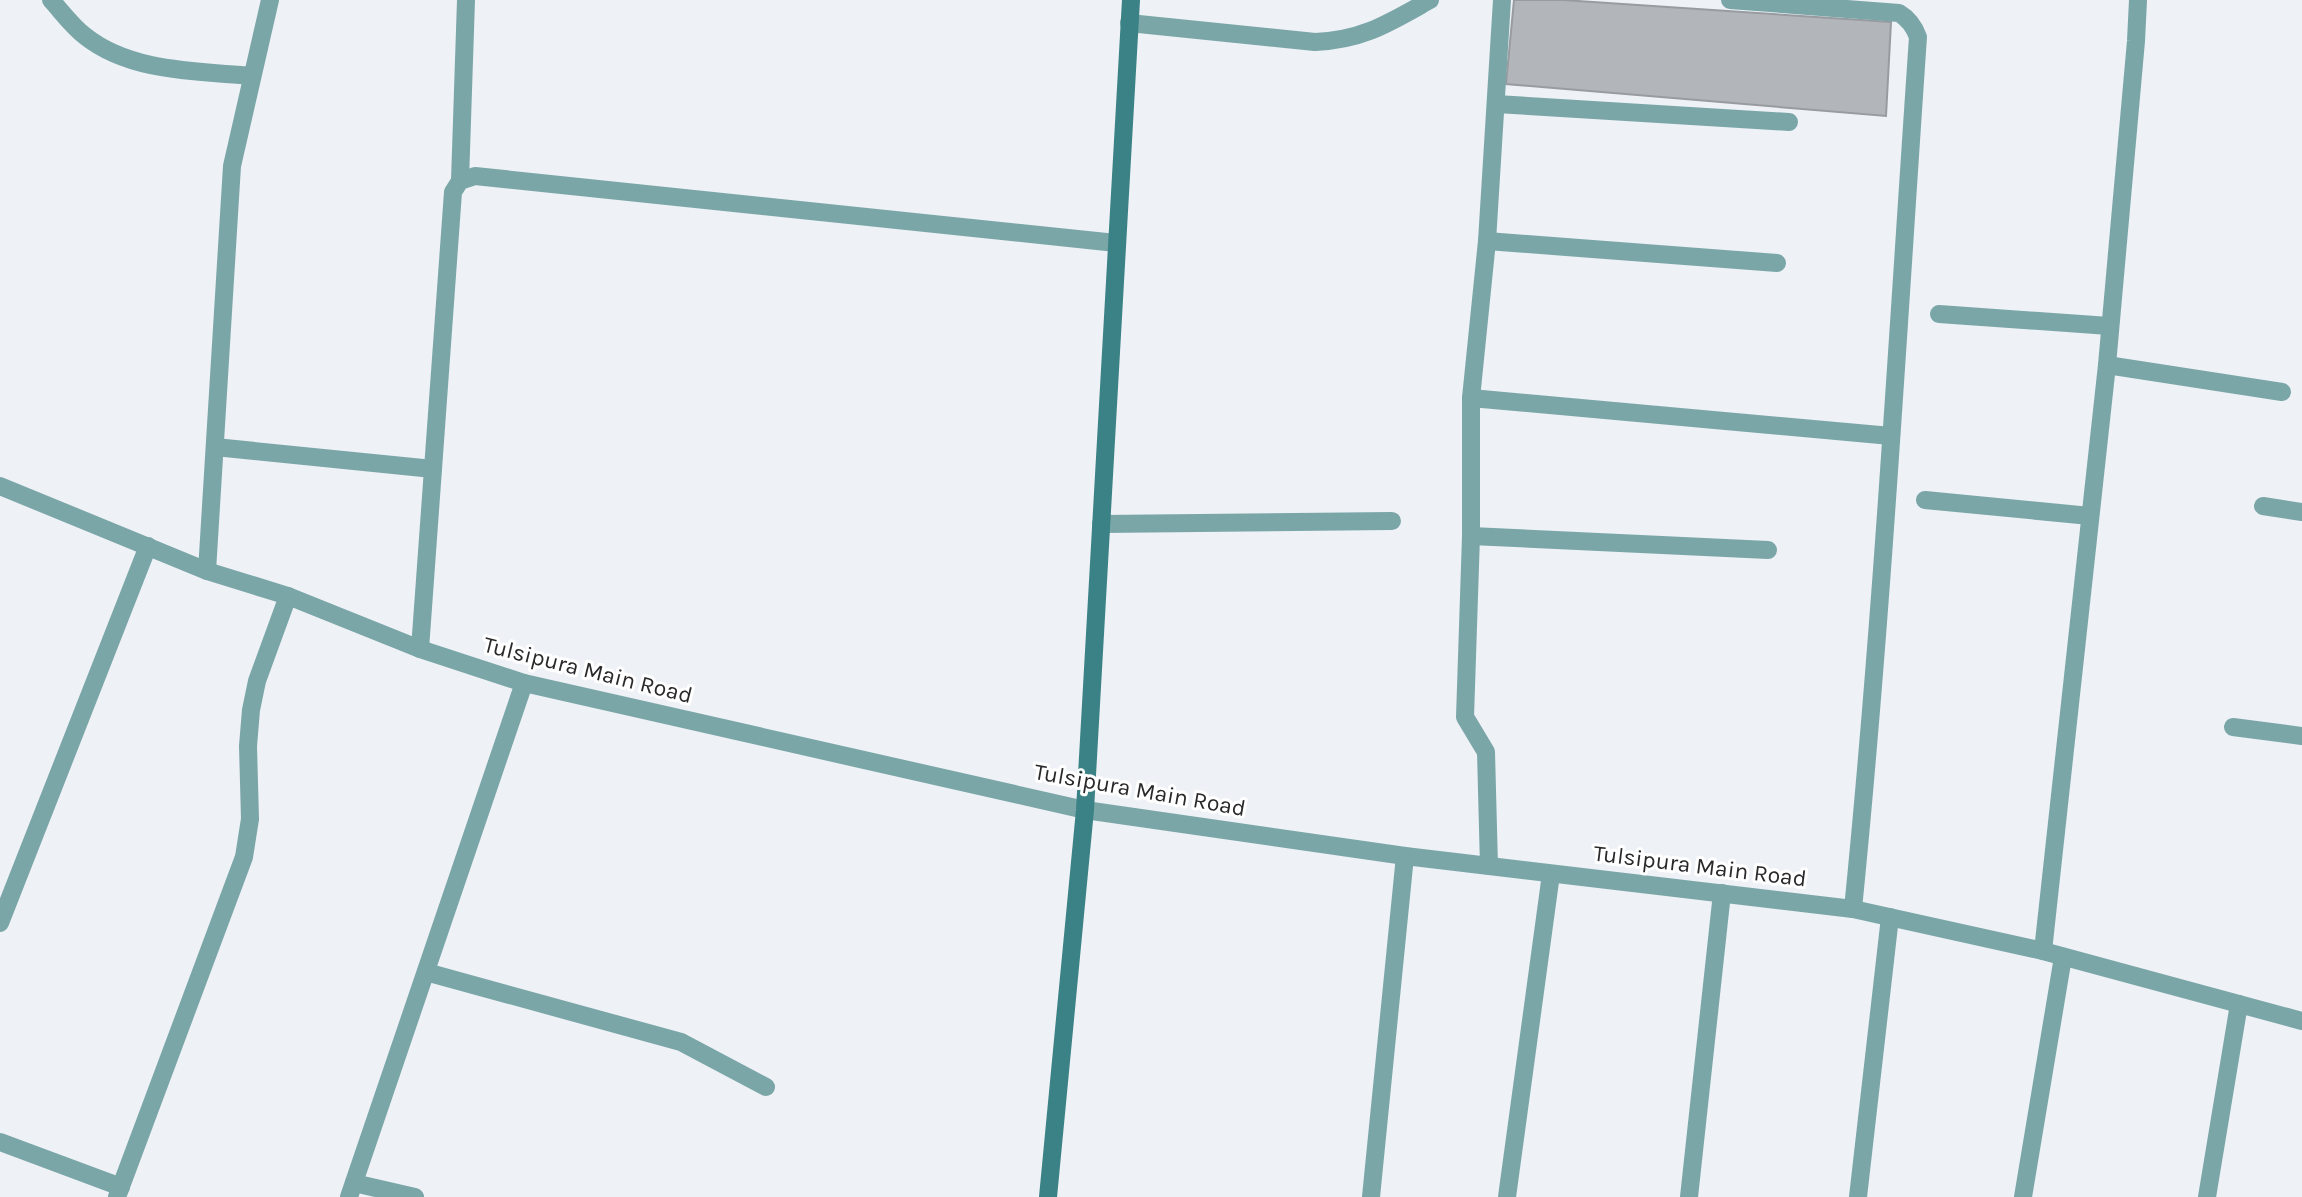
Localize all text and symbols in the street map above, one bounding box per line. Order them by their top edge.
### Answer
street label: Tulsipura Main Road [481,631,695,709]
street label: Tulsipura Main Road [1032,758,1248,822]
street label: Tulsipura Main Road [1592,840,1808,892]

